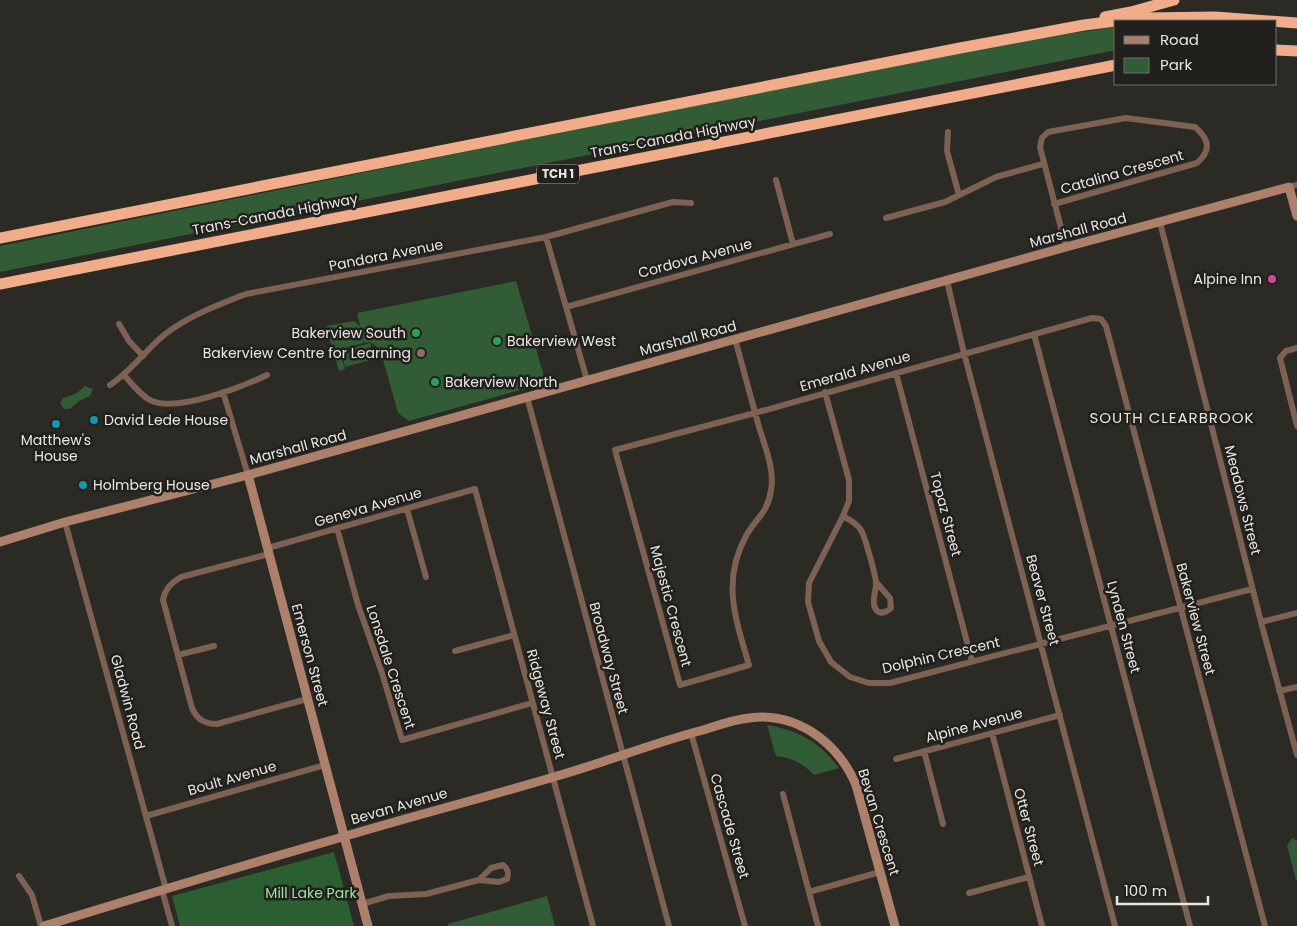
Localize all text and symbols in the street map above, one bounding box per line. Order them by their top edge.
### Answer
legend [1114,20,1277,85]
text: Road [1160,29,1199,50]
text: Park [1160,54,1192,75]
street label: Trans-Canada Highway [589,111,757,163]
street label: Catalina Crescent [1058,145,1186,199]
road number: TCH 1 [537,164,579,183]
street label: Trans-Canada Highway [191,188,359,240]
street label: Marshall Road [1027,207,1129,253]
street label: Cordova Avenue [636,233,754,283]
street label: Pandora Avenue [327,234,445,276]
place label: Alpine Inn [1193,269,1262,289]
marker: Alpine Inn [1266,273,1278,285]
street label: Marshall Road [637,315,739,361]
place label: Bakerview South [291,323,406,343]
marker: Bakerview South [410,327,422,339]
place label: Bakerview West [507,331,616,351]
marker: Bakerview West [491,335,503,347]
place label: Bakerview Centre for Learning [203,343,411,363]
street label: Emerald Avenue [797,346,913,396]
marker: Bakerview Centre for Learning [415,347,427,359]
place label: Bakerview North [445,372,557,392]
marker: Bakerview North [429,376,441,388]
district label: SOUTH CLEARBROOK [1089,407,1255,428]
place label: David Lede House [104,410,228,430]
marker: David Lede House [88,414,100,426]
marker: Matthew's House [50,418,62,430]
street label: Marshall Road [247,424,349,470]
place label: Matthew's House [21,430,91,466]
street label: Meadows Street [1220,443,1266,557]
street label: Topaz Street [925,470,967,558]
place label: Holmberg House [93,475,210,495]
marker: Holmberg House [77,479,89,491]
street label: Geneva Avenue [312,482,424,532]
street label: Majestic Crescent [645,543,697,669]
street label: Beaver Street [1021,552,1065,648]
street label: Bakerview Street [1171,561,1221,677]
street label: Lynden Street [1102,579,1146,675]
street label: Broadway Street [584,600,634,716]
street label: Emerson Street [287,601,333,709]
street label: Lonsdale Crescent [362,602,420,732]
street label: Dolphin Crescent [880,632,1002,678]
street label: Ridgeway Street [522,647,570,761]
street label: Gladwin Road [106,652,150,752]
street label: Alpine Avenue [923,702,1025,748]
street label: Boult Avenue [185,756,279,800]
street label: Bevan Crescent [853,766,905,878]
street label: Cascade Street [705,771,755,881]
street label: Bevan Avenue [348,783,450,829]
street label: Otter Street [1009,786,1049,868]
scale bar [1117,874,1208,906]
text: 100 m [1124,880,1167,901]
park label: Mill Lake Park [265,883,357,903]

